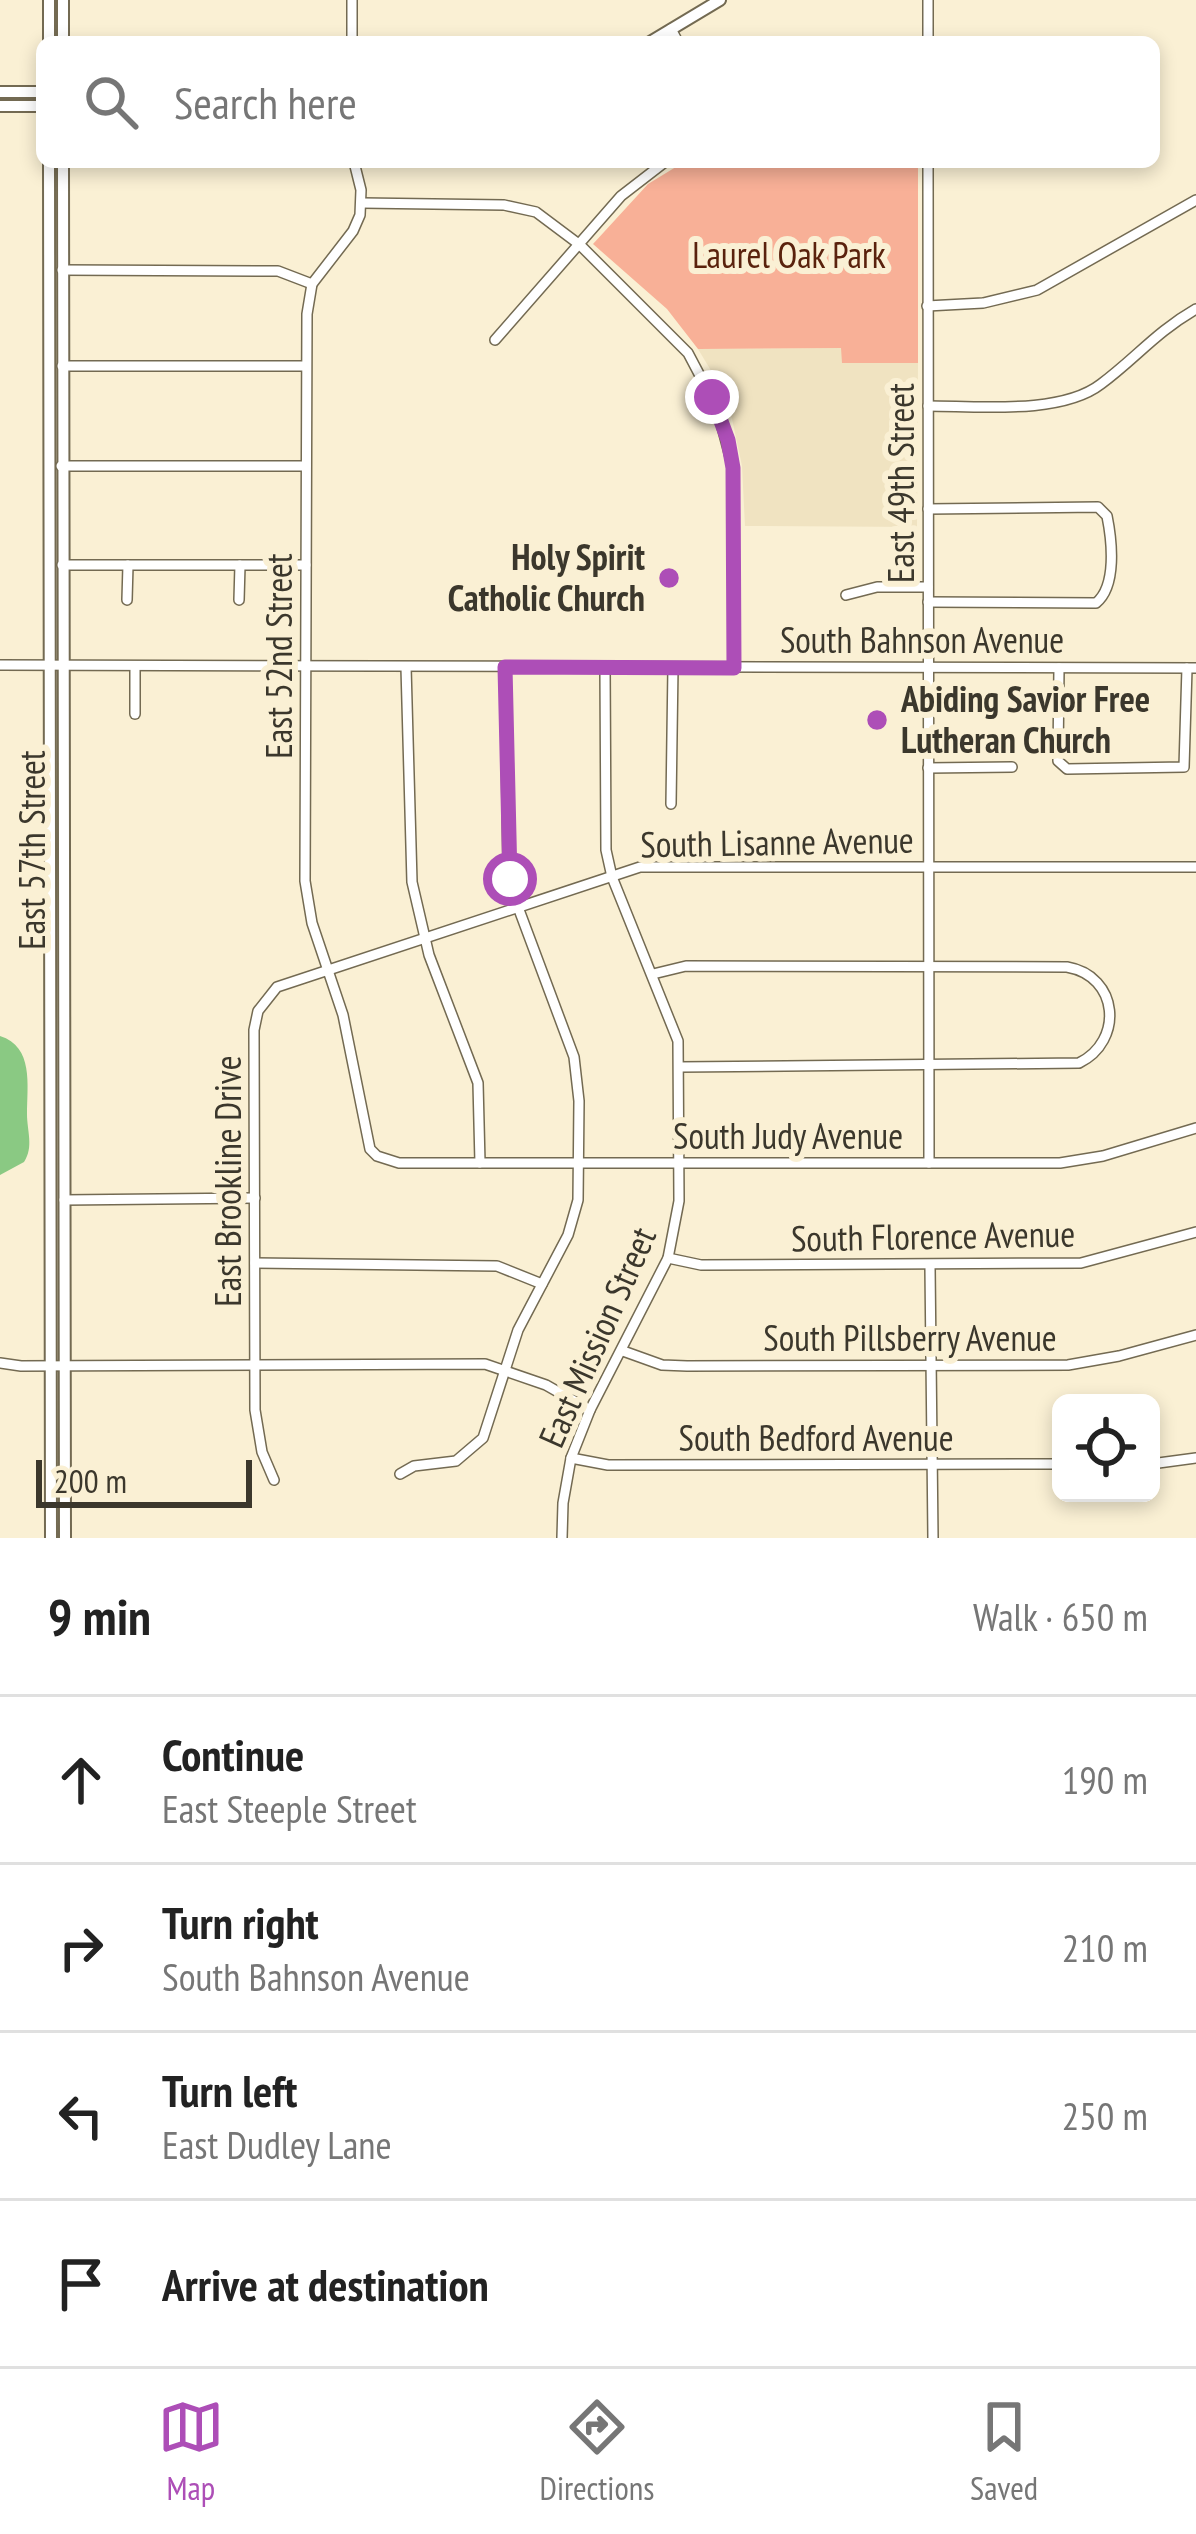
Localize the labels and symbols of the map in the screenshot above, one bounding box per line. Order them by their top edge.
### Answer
park label: Laurel Oak Park [692,231,886,278]
route end [685,370,739,424]
street label: East 49th Street [877,383,924,583]
place label: Holy Spirit Catholic Church [448,533,646,621]
street label: East 52nd Street [255,553,302,759]
marker: Holy Spirit Catholic Church [656,565,682,591]
street label: South Bahnson Avenue [780,616,1064,663]
place label: Abiding Savior Free Lutheran Church [900,675,1150,763]
marker: Abiding Savior Free Lutheran Church [864,707,890,733]
street label: East 57th Street [8,750,55,950]
street label: South Lisanne Avenue [640,816,914,867]
route start [483,852,537,906]
street label: East Brookline Drive [204,1055,251,1307]
street label: South Judy Avenue [673,1112,903,1159]
street label: South Florence Avenue [791,1210,1075,1261]
street label: East Mission Street [527,1219,666,1454]
street label: South Pillsberry Avenue [763,1314,1057,1361]
street label: South Bedford Avenue [678,1414,954,1461]
scale bar [36,1454,252,1507]

